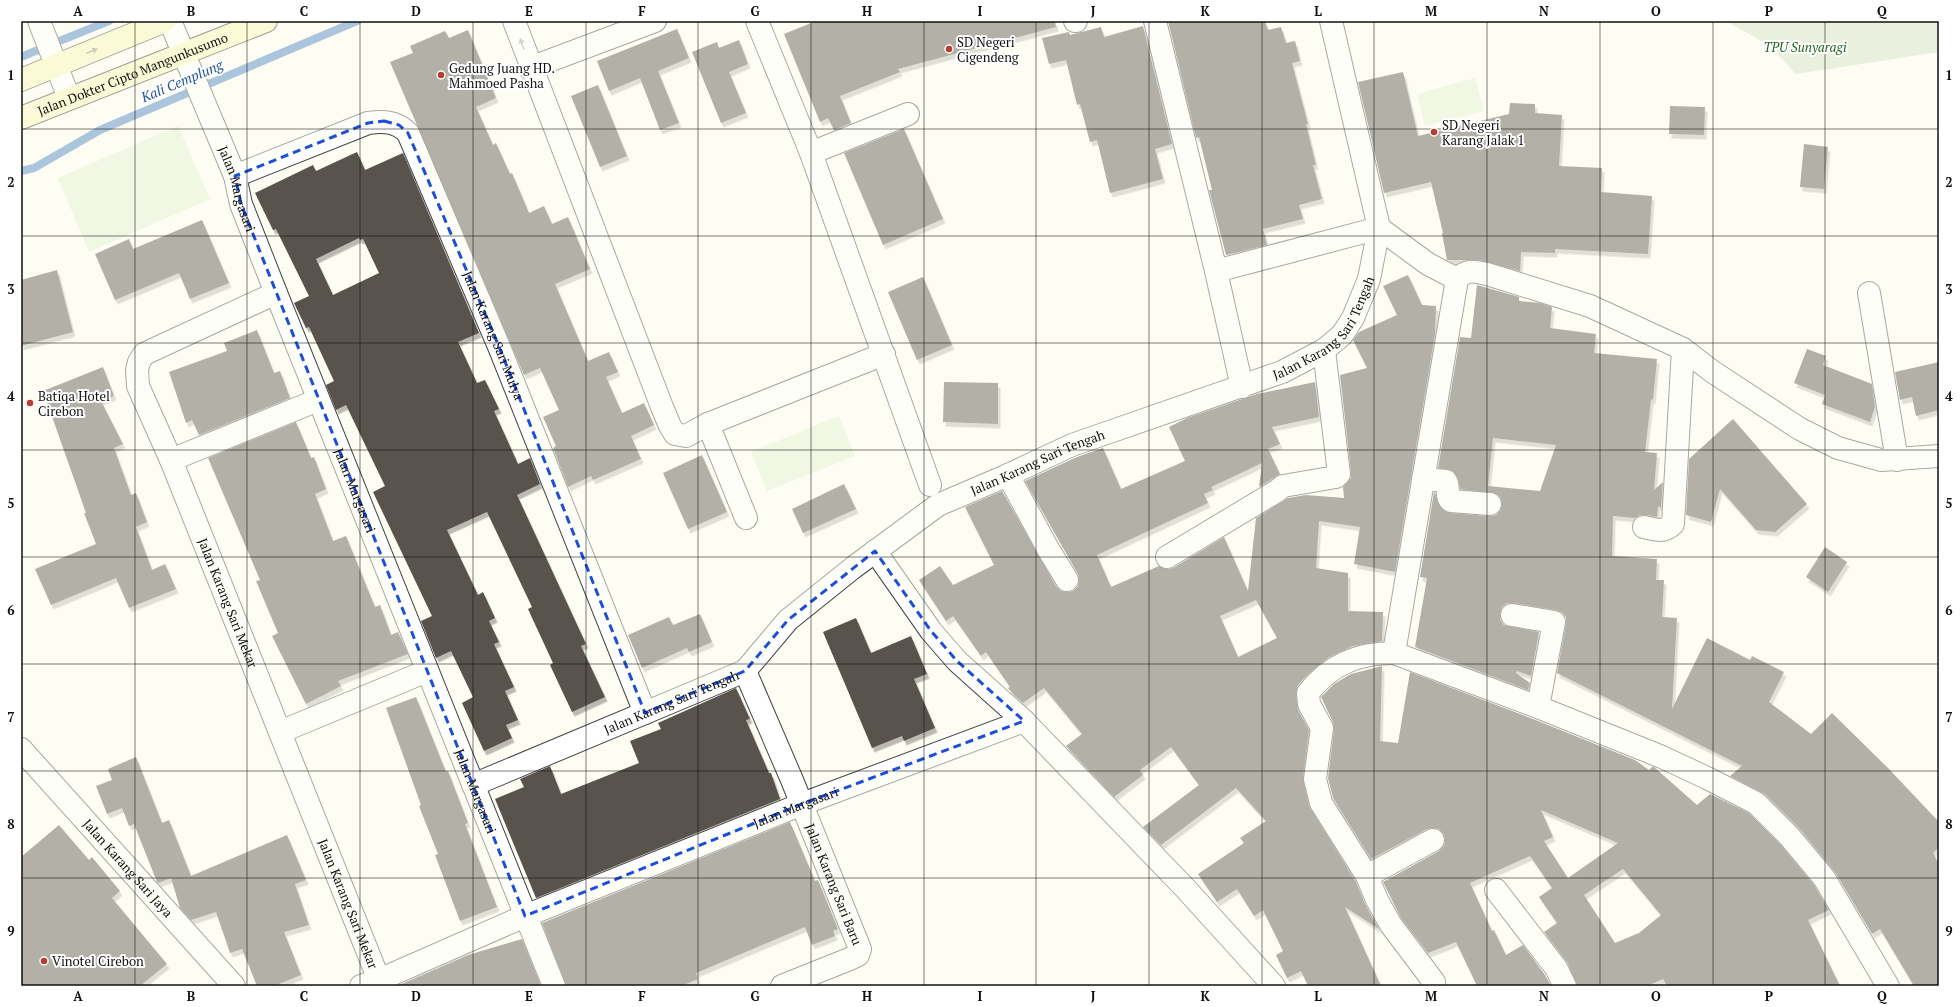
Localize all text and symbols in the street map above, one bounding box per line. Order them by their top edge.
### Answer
text: A [73,2,83,20]
text: B [187,2,195,20]
text: C [300,2,308,20]
text: D [411,2,421,20]
text: E [525,2,533,20]
text: F [638,2,646,20]
text: G [750,2,760,20]
text: H [862,2,872,20]
text: I [978,2,983,20]
text: J [1091,2,1096,20]
text: K [1200,2,1210,20]
text: L [1314,2,1322,20]
text: M [1425,2,1437,20]
text: N [1539,2,1549,20]
text: O [1651,2,1661,20]
text: P [1765,2,1773,20]
text: Q [1877,2,1888,20]
street label: Jalan Dokter Cipto Mangunkusumo [35,28,230,120]
place label: SD Negeri Cigendeng [957,33,1019,66]
one-way arrow [519,38,525,50]
park label: TPU Sunyaragi [1763,38,1847,56]
marker: SD Negeri Cigendeng [944,44,954,54]
one-way arrow [86,48,97,54]
water label: Kali Cemplung [137,54,227,107]
place label: Gedung Juang HD. Mahmoed Pasha [449,59,555,92]
text: 1 [7,66,15,84]
text: 1 [1945,66,1953,84]
marker: Gedung Juang HD. Mahmoed Pasha [436,70,446,80]
place label: SD Negeri Karang Jalak 1 [1442,116,1525,149]
marker: SD Negeri Karang Jalak 1 [1429,127,1439,137]
street label: Jalan Margasari [214,143,260,235]
text: 2 [7,173,15,191]
text: 2 [1945,173,1953,191]
street label: Jalan Karang Sari Mulya [459,268,529,403]
street label: Jalan Karang Sari Tengah [1270,273,1378,384]
text: 3 [7,280,15,298]
text: 3 [1945,280,1953,298]
text: 4 [7,387,15,405]
place label: Batiqa Hotel Cirebon [38,387,110,420]
text: 4 [1945,387,1953,405]
marker: Batiqa Hotel Cirebon [25,398,35,408]
street label: Jalan Karang Sari Tengah [967,425,1107,499]
street label: Jalan Margasari [330,445,380,535]
text: 5 [7,494,15,512]
text: 5 [1945,494,1953,512]
street label: Jalan Karang Sari Mekar [194,535,262,670]
text: 6 [7,601,15,619]
text: 6 [1945,601,1953,619]
street label: Jalan Karang Sari Tengah [601,665,742,738]
text: 7 [7,708,15,726]
text: 7 [1945,708,1953,726]
street label: Jalan Margasari [451,746,501,836]
street label: Jalan Margasari [750,782,841,832]
text: 8 [7,815,15,833]
street label: Jalan Karang Sari Jaya [79,815,177,921]
text: 8 [1945,815,1953,833]
street label: Jalan Karang Sari Baru [801,821,867,948]
street label: Jalan Karang Sari Mekar [314,836,383,971]
text: 9 [7,922,15,940]
text: 9 [1945,922,1953,940]
place label: Vinotel Cirebon [52,952,144,970]
marker: Vinotel Cirebon [39,956,49,966]
text: A [73,987,83,1005]
text: B [187,987,195,1005]
text: C [300,987,308,1005]
text: D [411,987,421,1005]
text: E [525,987,533,1005]
text: F [638,987,646,1005]
text: G [750,987,760,1005]
text: H [862,987,872,1005]
text: I [978,987,983,1005]
text: J [1091,987,1096,1005]
text: K [1200,987,1210,1005]
text: L [1314,987,1322,1005]
text: M [1425,987,1437,1005]
text: N [1539,987,1549,1005]
text: O [1651,987,1661,1005]
text: P [1765,987,1773,1005]
text: Q [1877,987,1888,1005]

